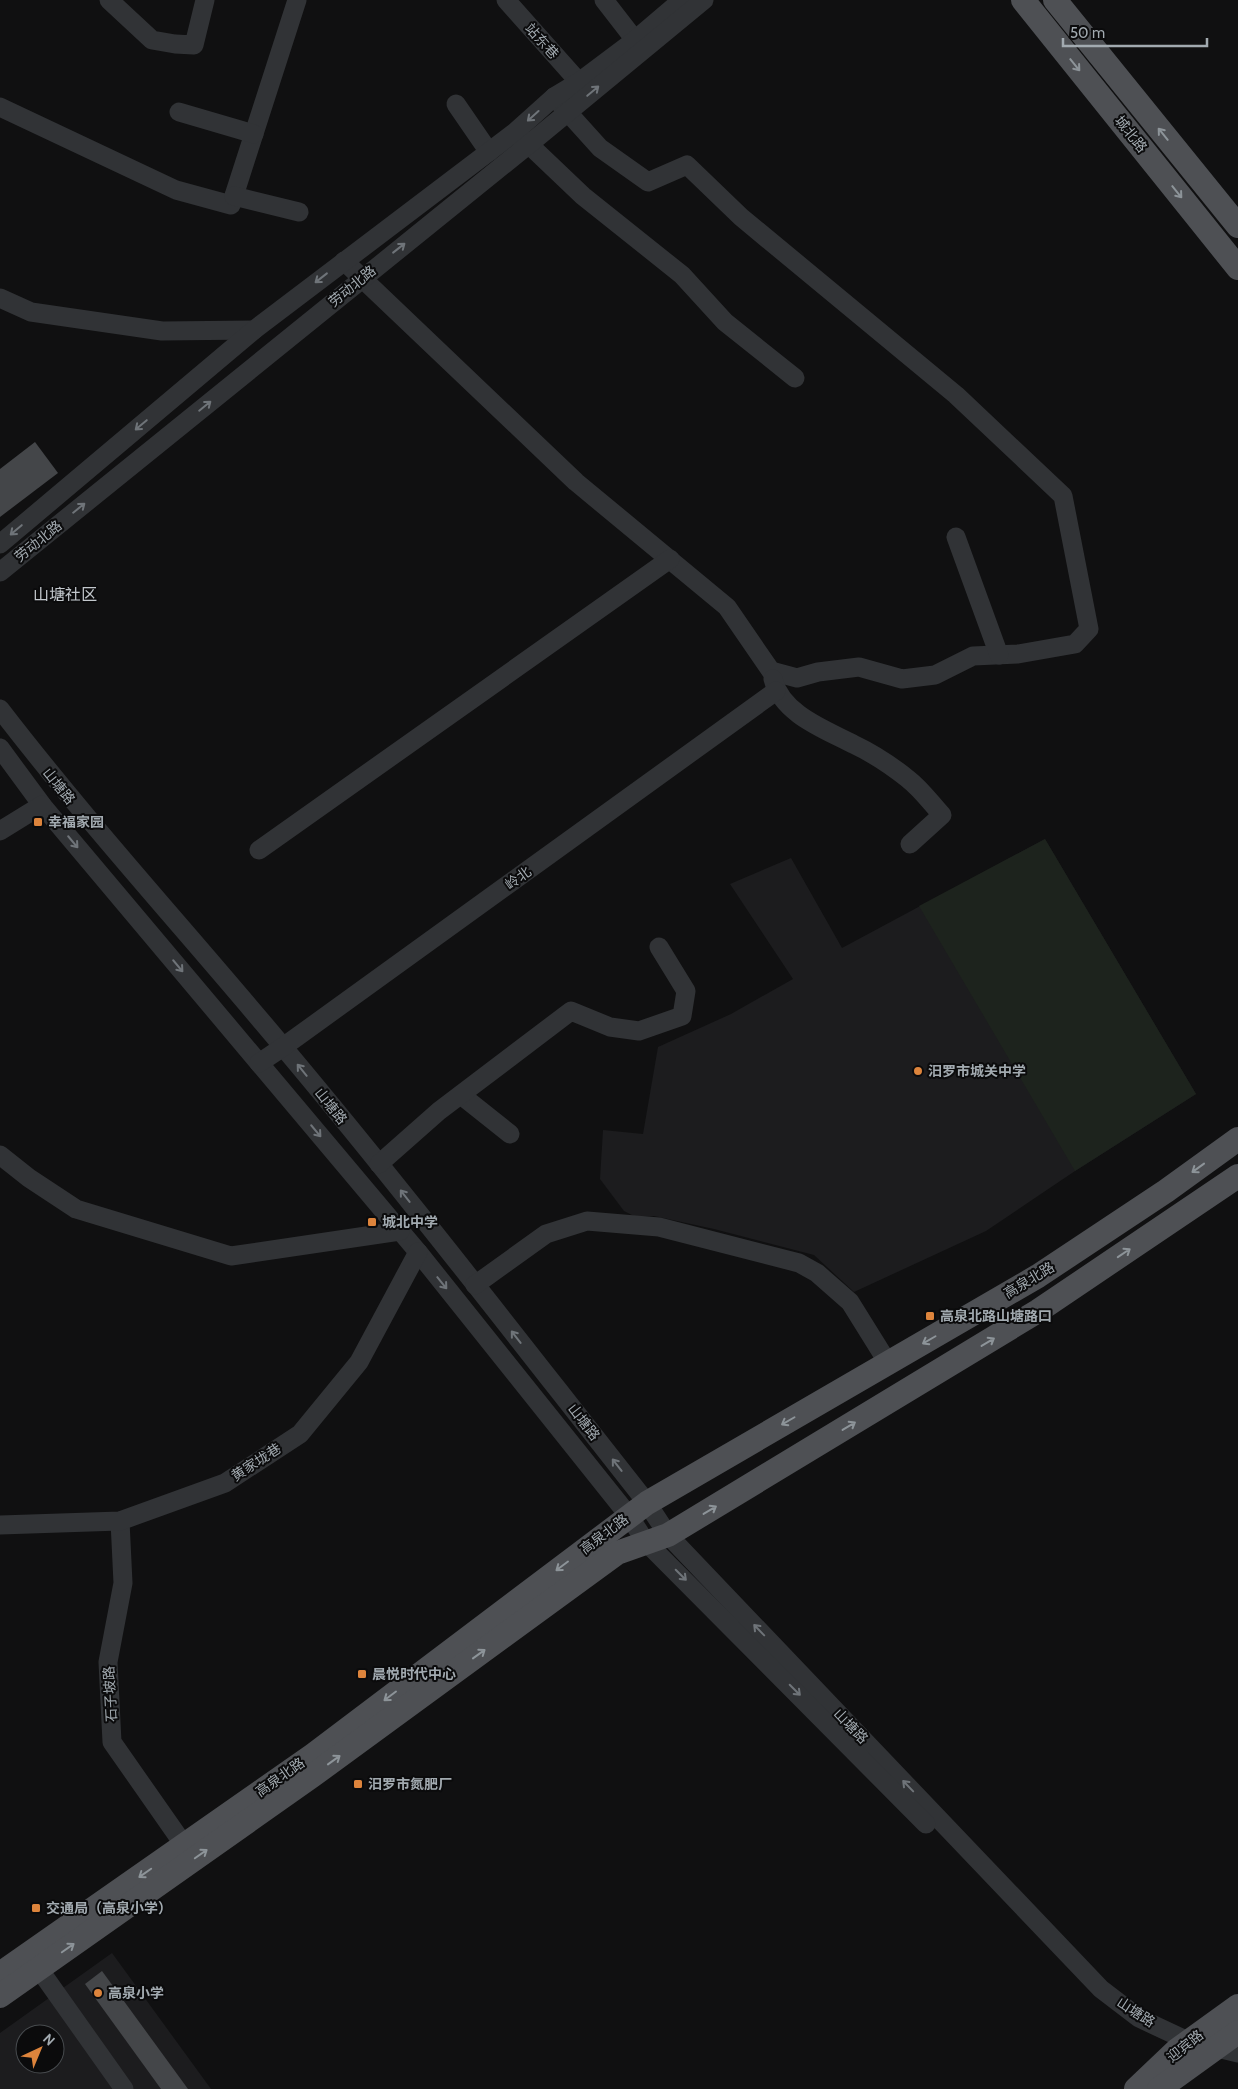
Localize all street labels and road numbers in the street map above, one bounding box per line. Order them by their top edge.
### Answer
street label: 站东巷 [521,19,563,63]
street label: 城北路 [1111,112,1151,156]
street label: 劳动北路 [325,261,379,311]
street label: 劳动北路 [11,516,65,566]
street label: 山塘路 [39,764,79,808]
street label: 岭北 [501,862,535,894]
street label: 山塘路 [311,1084,351,1128]
street label: 高泉北路 [1000,1258,1058,1302]
street label: 山塘路 [564,1400,604,1444]
street label: 黄家垅巷 [228,1439,284,1485]
street label: 高泉北路 [576,1510,632,1558]
street label: 石子坡路 [100,1666,120,1722]
street label: 山塘路 [830,1705,872,1747]
street label: 高泉北路 [252,1754,308,1800]
street label: 山塘路 [1113,1993,1159,2031]
street label: 迎宾路 [1163,2026,1207,2066]

